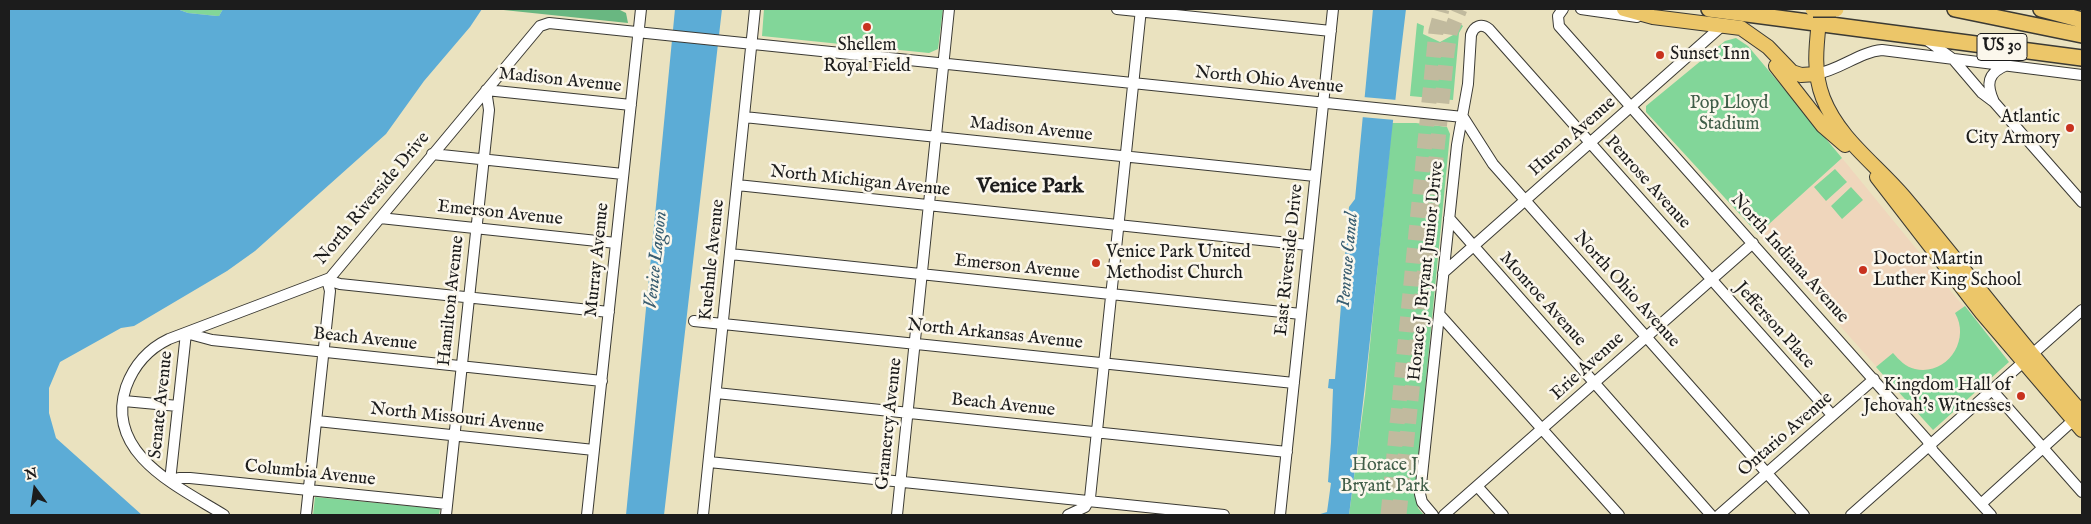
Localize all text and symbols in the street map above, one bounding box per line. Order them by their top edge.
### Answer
marker: Shellem Royal Field [861,21,873,33]
road number: US 30 [1977,34,2027,61]
place label: Shellem Royal Field [823,35,911,78]
place label: Sunset Inn [1670,44,1750,66]
marker: Sunset Inn [1654,49,1666,61]
street label: North Ohio Avenue [1194,62,1344,100]
street label: Madison Avenue [497,64,623,98]
street label: Huron Avenue [1525,92,1621,182]
park label: Pop Lloyd Stadium [1690,93,1768,136]
place label: Atlantic City Armory [1966,107,2060,150]
street label: Madison Avenue [968,113,1094,147]
marker: Atlantic City Armory [2064,122,2076,134]
street label: North Riverside Drive [311,128,435,270]
street label: Penrose Avenue [1600,132,1694,234]
street label: Horace J. Bryant Junior Drive [1405,160,1449,382]
street label: North Michigan Avenue [769,162,951,202]
district label: Venice Park [976,174,1084,200]
street label: East Riverside Drive [1271,183,1309,337]
street label: North Indiana Avenue [1725,190,1853,328]
street label: Emerson Avenue [436,197,564,231]
street label: Kuehnle Avenue [696,198,730,322]
street label: Murray Avenue [581,202,615,318]
water label: Venice Lagoon [641,210,673,310]
water label: Penrose Canal [1334,212,1364,308]
street label: North Ohio Avenue [1568,227,1684,353]
street label: Hamilton Avenue [434,235,470,367]
place label: Venice Park United Methodist Church [1106,242,1251,284]
street label: Monroe Avenue [1494,248,1590,352]
place label: Doctor Martin Luther King School [1873,249,2021,292]
street label: Emerson Avenue [953,251,1081,285]
marker: Venice Park United Methodist Church [1090,257,1102,269]
marker: Doctor Martin Luther King School [1857,264,1869,276]
street label: Jefferson Place [1729,278,1819,374]
street label: North Arkansas Avenue [906,315,1084,355]
street label: Beach Avenue [312,324,418,356]
street label: Erie Avenue [1547,329,1629,405]
street label: Senate Avenue [146,350,178,460]
street label: Gramercy Avenue [872,357,908,491]
place label: Kingdom Hall of Jehovah's Witnesses [1863,375,2011,418]
street label: Ontario Avenue [1734,388,1838,482]
street label: Beach Avenue [950,390,1056,422]
marker: Kingdom Hall of Jehovah's Witnesses [2015,390,2027,402]
street label: North Missouri Avenue [369,399,545,439]
park label: Horace J Bryant Park [1341,455,1429,498]
street label: Columbia Avenue [243,456,377,492]
north arrow [10,464,60,514]
text: N [23,464,39,485]

